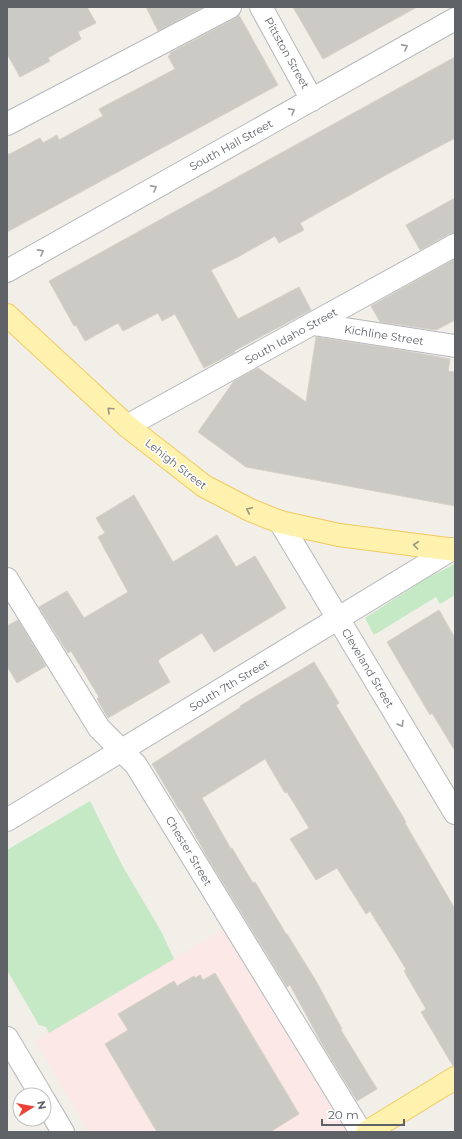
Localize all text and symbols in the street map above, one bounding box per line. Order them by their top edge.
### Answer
street label: Pittston Street [262,15,313,92]
one-way arrow [401,45,408,52]
one-way arrow [288,109,295,116]
street label: South Hall Street [187,116,276,174]
one-way arrow [150,186,157,193]
one-way arrow [37,250,44,257]
street label: South Idaho Street [242,305,340,367]
street label: Kichline Street [343,322,425,348]
one-way arrow [107,407,115,414]
street label: Lehigh Street [142,436,210,493]
one-way arrow [246,507,253,515]
one-way arrow [413,541,419,550]
street label: Cleveland Street [339,626,398,711]
street label: South 7th Street [187,656,272,714]
one-way arrow [397,720,404,727]
street label: Chester Street [163,814,216,889]
north arrow [12,1087,52,1127]
text: N [34,1099,50,1111]
scale bar [322,1101,404,1127]
text: 20 m [328,1107,359,1122]

